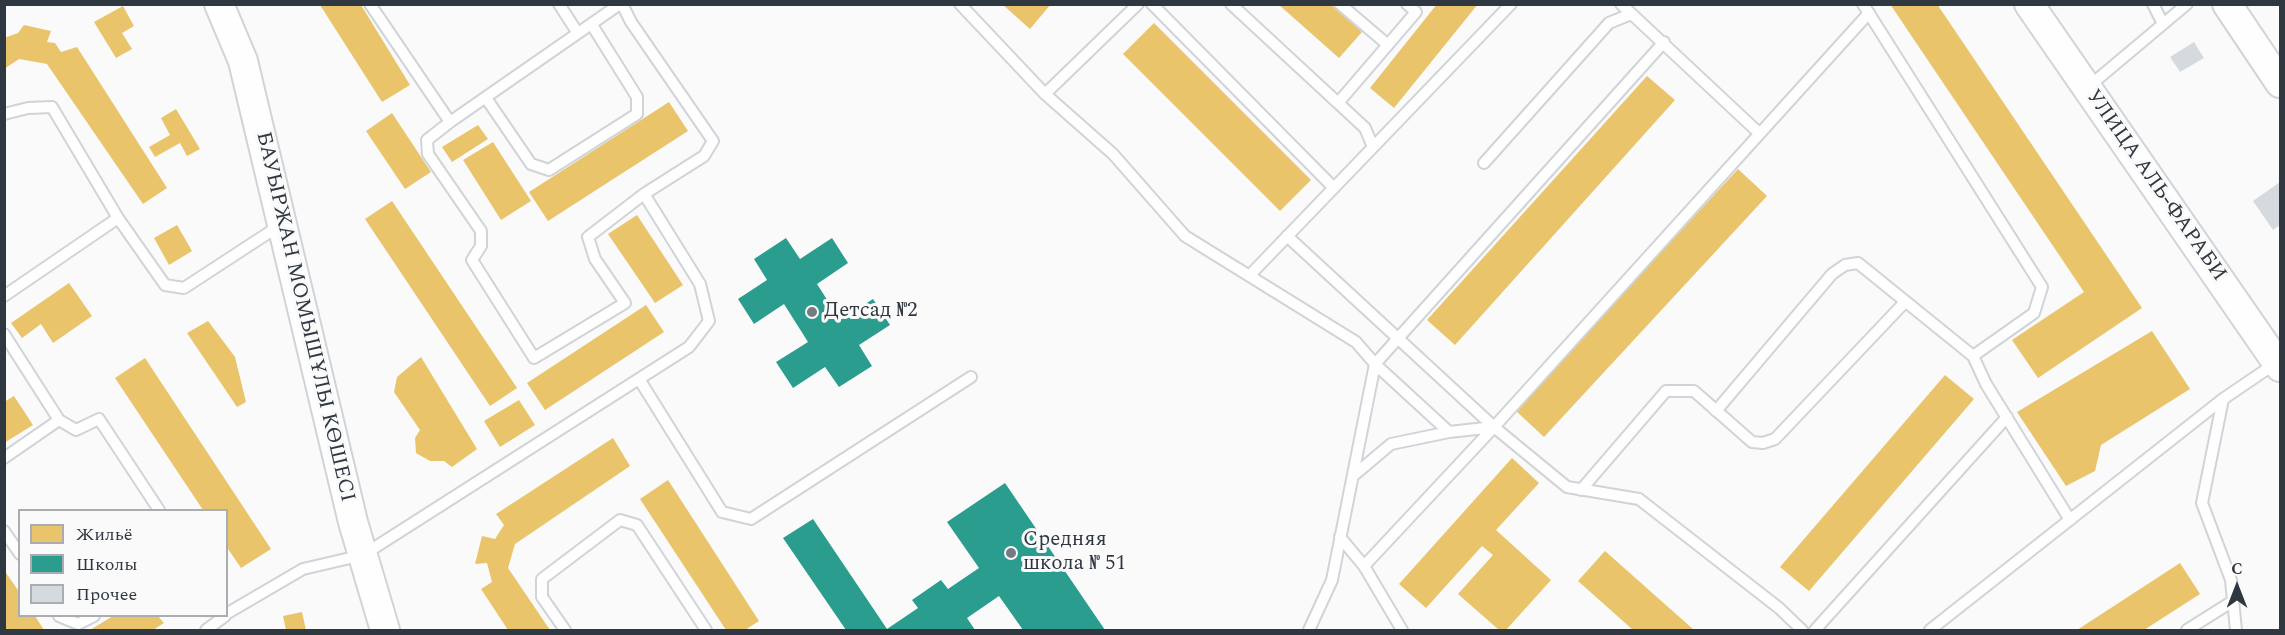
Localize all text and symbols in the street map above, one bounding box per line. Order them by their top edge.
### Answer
street label: УЛИЦА АЛЬ-ФАРАБИ [2079,85,2231,287]
street label: БАУЫРЖАН МОМЫШҰЛЫ КӨШЕСІ [249,129,359,505]
place label: Детсад №2 [824,299,918,325]
marker: Детсад №2 [805,305,819,319]
legend [18,509,228,617]
text: Жильё [76,521,132,548]
place label: Средняя школа № 51 [1023,528,1126,578]
marker: Средняя школа № 51 [1004,546,1018,560]
text: Школы [76,551,137,578]
north arrow [2207,557,2267,617]
text: С [2231,557,2243,581]
text: Прочее [76,581,137,608]

